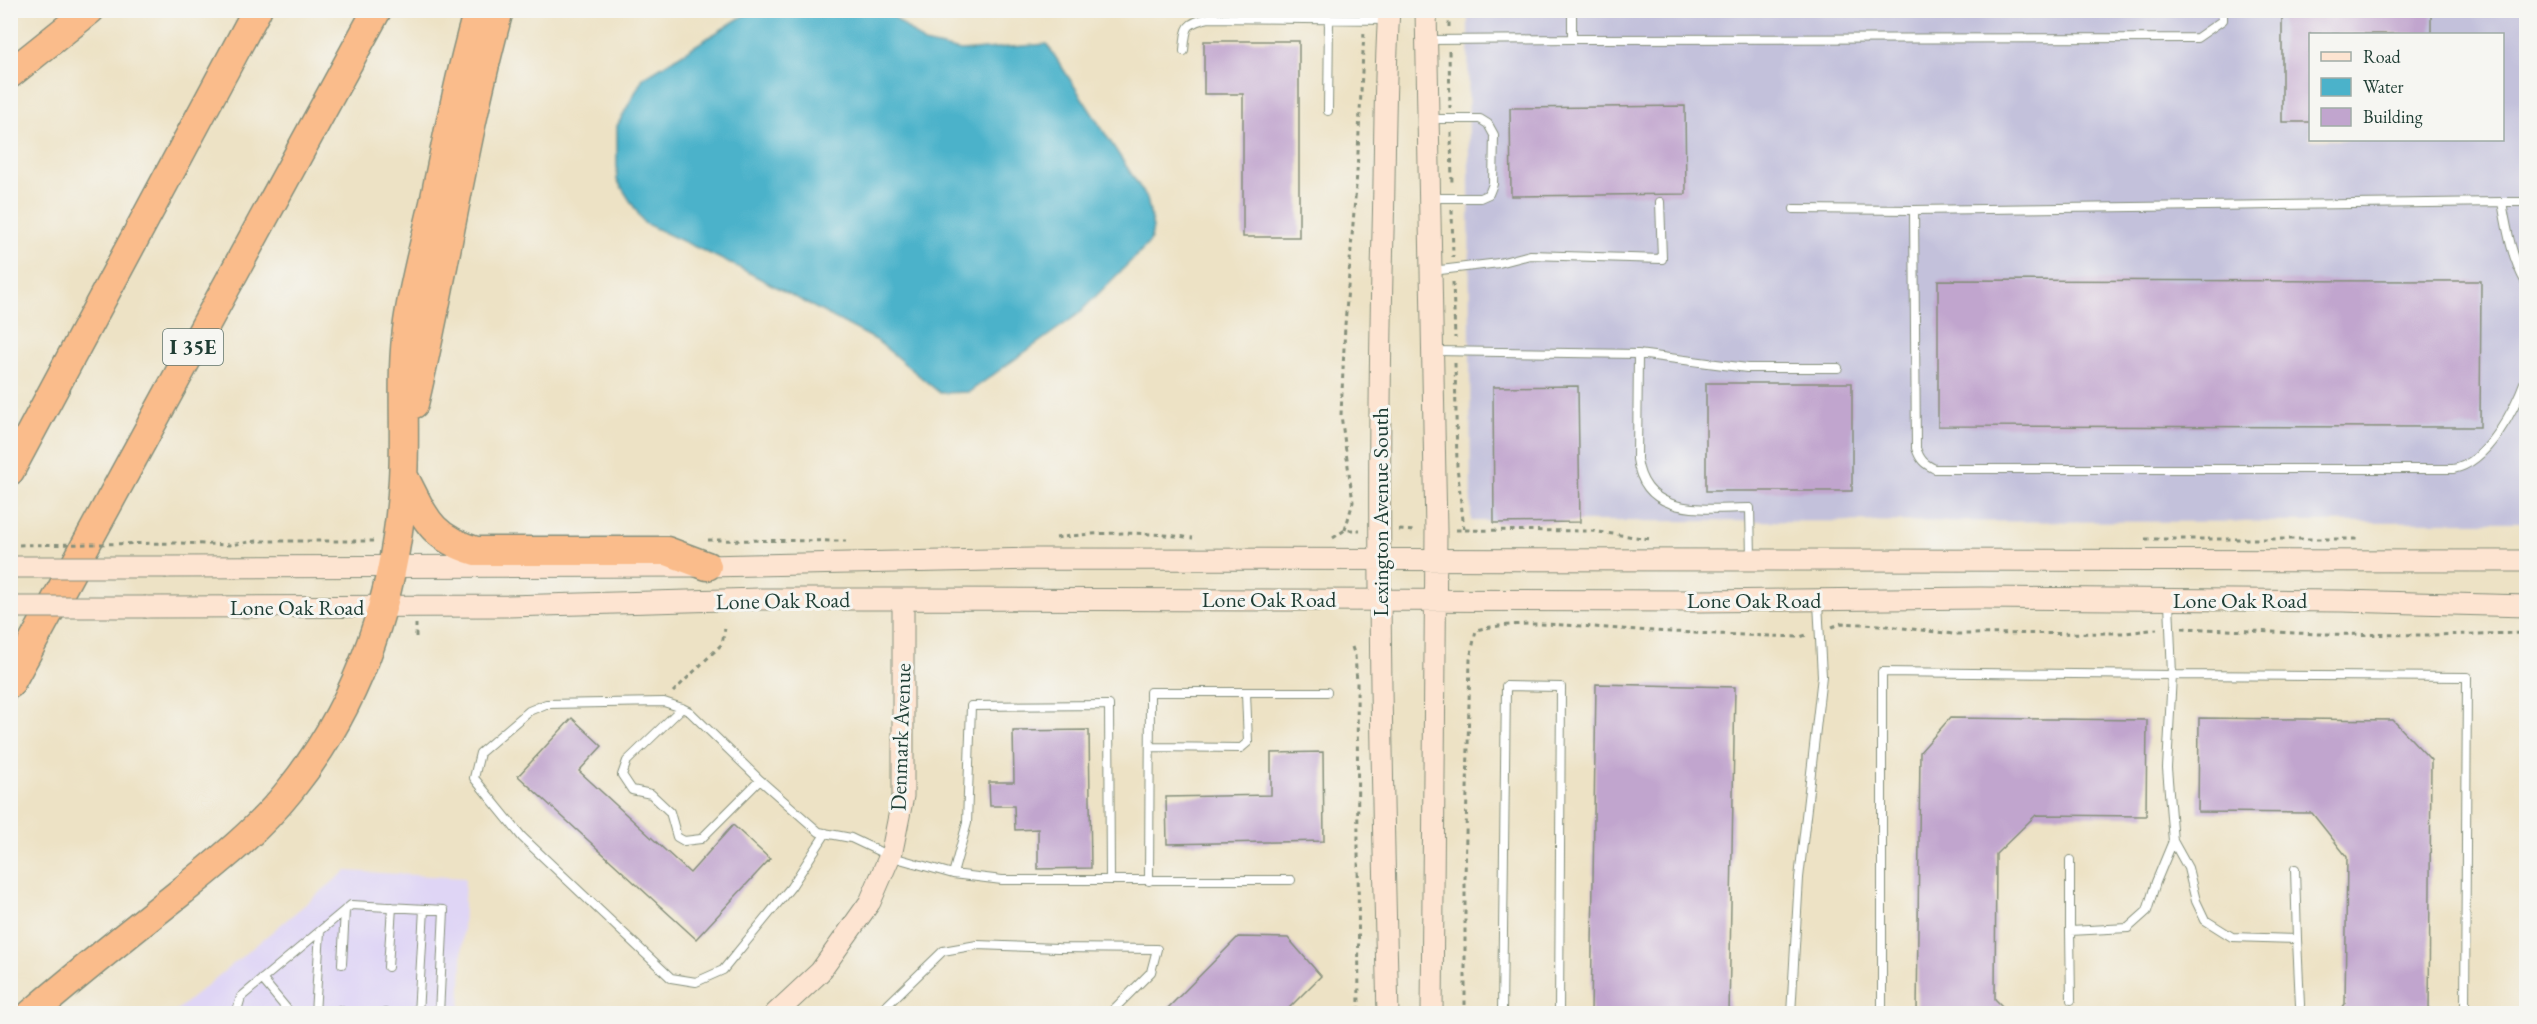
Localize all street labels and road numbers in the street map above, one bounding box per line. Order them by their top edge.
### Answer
road number: I 35E [163,329,223,365]
street label: Lexington Avenue South [1366,407,1395,617]
street label: Lone Oak Road [715,585,851,616]
street label: Lone Oak Road [1202,585,1337,614]
street label: Lone Oak Road [1687,586,1822,615]
street label: Lone Oak Road [2173,586,2308,615]
street label: Lone Oak Road [230,593,365,622]
street label: Denmark Avenue [883,662,918,811]

